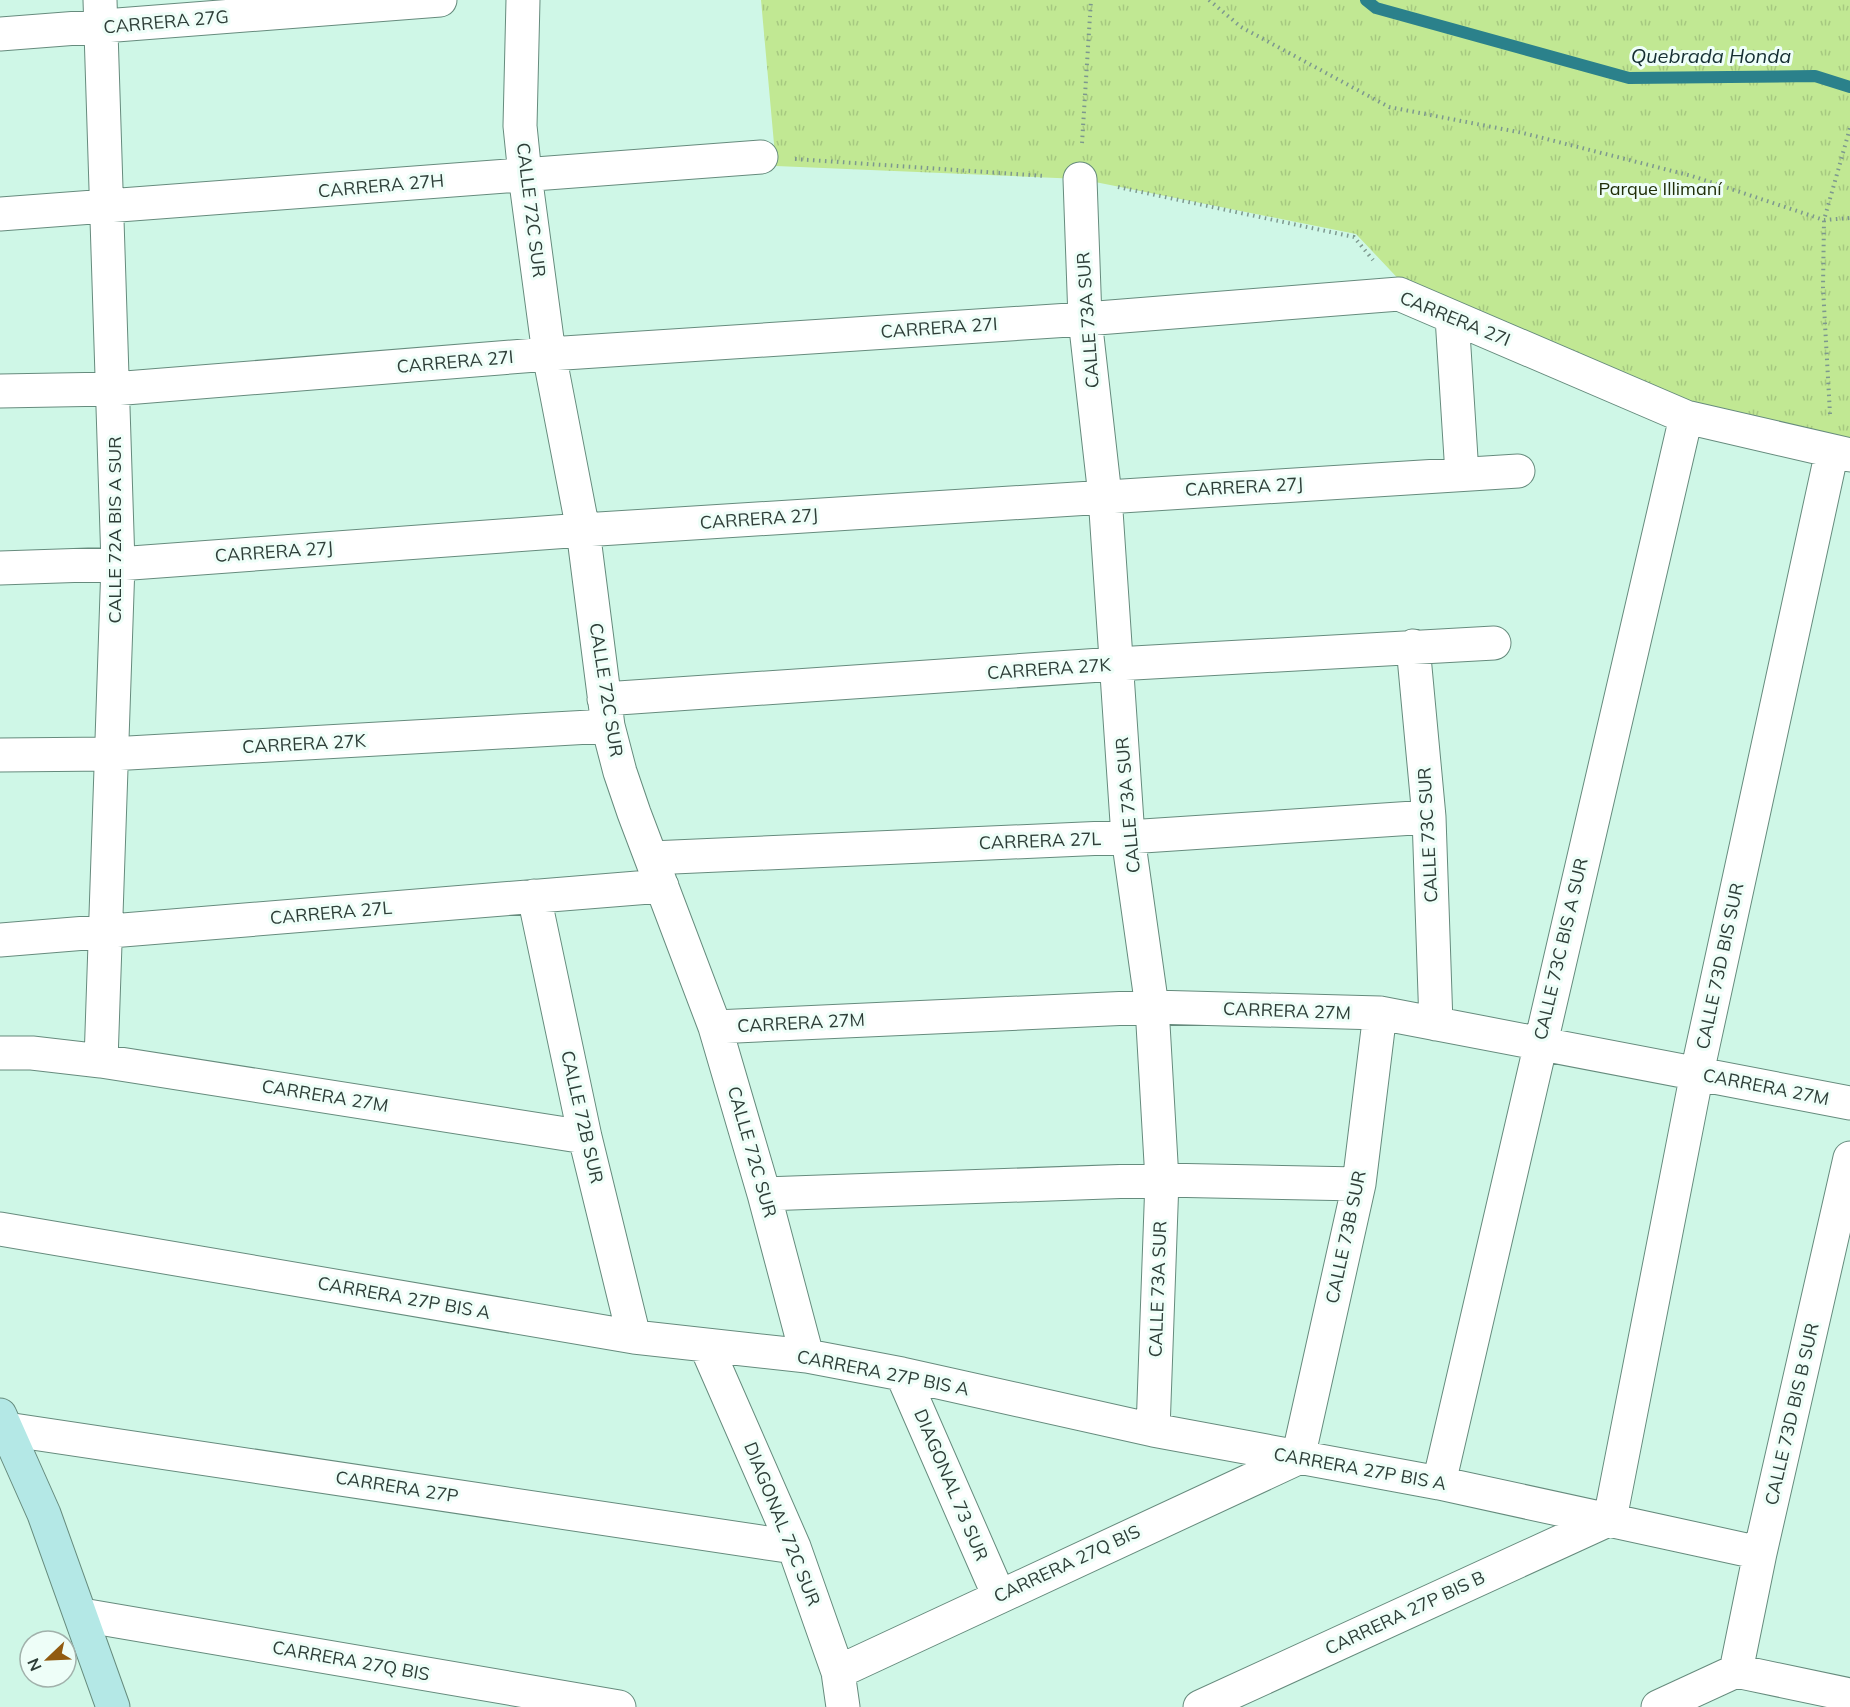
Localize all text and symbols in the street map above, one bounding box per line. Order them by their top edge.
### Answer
street label: CARRERA 27G [102,5,230,38]
water label: Quebrada Honda [1631,43,1791,68]
street label: CALLE 72C SUR [512,141,551,279]
street label: CARRERA 27H [317,169,445,202]
park label: Parque Illimaní [1598,177,1723,200]
street label: CALLE 73A SUR [1071,251,1104,389]
street label: CARRERA 27I [1397,286,1514,351]
street label: CARRERA 27I [880,312,998,343]
street label: CARRERA 27I [396,345,514,378]
street label: CALLE 72A BIS A SUR [103,436,126,624]
street label: CARRERA 27J [1184,472,1304,501]
street label: CARRERA 27J [699,503,819,534]
street label: CARRERA 27J [214,536,334,567]
street label: CALLE 72C SUR [585,621,628,759]
street label: CARRERA 27K [986,653,1112,684]
street label: CARRERA 27K [241,729,367,758]
street label: CALLE 73A SUR [1110,736,1145,874]
street label: CALLE 73C SUR [1412,767,1443,903]
street label: CARRERA 27L [978,827,1102,854]
street label: CALLE 73C BIS A SUR [1528,856,1593,1042]
street label: CALLE 73D BIS SUR [1691,881,1748,1051]
street label: CARRERA 27L [269,896,393,929]
street label: CARRERA 27M [1223,997,1351,1024]
street label: CARRERA 27M [736,1008,865,1037]
street label: CALLE 72B SUR [556,1048,609,1185]
street label: CARRERA 27M [1701,1063,1831,1110]
street label: CARRERA 27M [260,1074,390,1117]
street label: CALLE 72C SUR [723,1084,782,1220]
street label: CALLE 73B SUR [1320,1168,1371,1306]
street label: CALLE 73A SUR [1144,1220,1171,1358]
street label: CARRERA 27P BIS A [316,1271,492,1324]
street label: CALLE 73D BIS B SUR [1759,1320,1824,1507]
street label: CARRERA 27P BIS A [795,1345,971,1400]
street label: DIAGONAL 73 SUR [909,1406,994,1564]
street label: DIAGONAL 72C SUR [739,1438,826,1609]
street label: CARRERA 27P BIS A [1272,1442,1448,1495]
street label: CARRERA 27P [334,1465,460,1508]
street label: CARRERA 27Q BIS [990,1519,1144,1608]
street label: CARRERA 27P BIS B [1321,1565,1488,1660]
north arrow [18,1629,78,1689]
street label: CARRERA 27Q BIS [271,1635,431,1686]
text: N [23,1655,46,1674]

